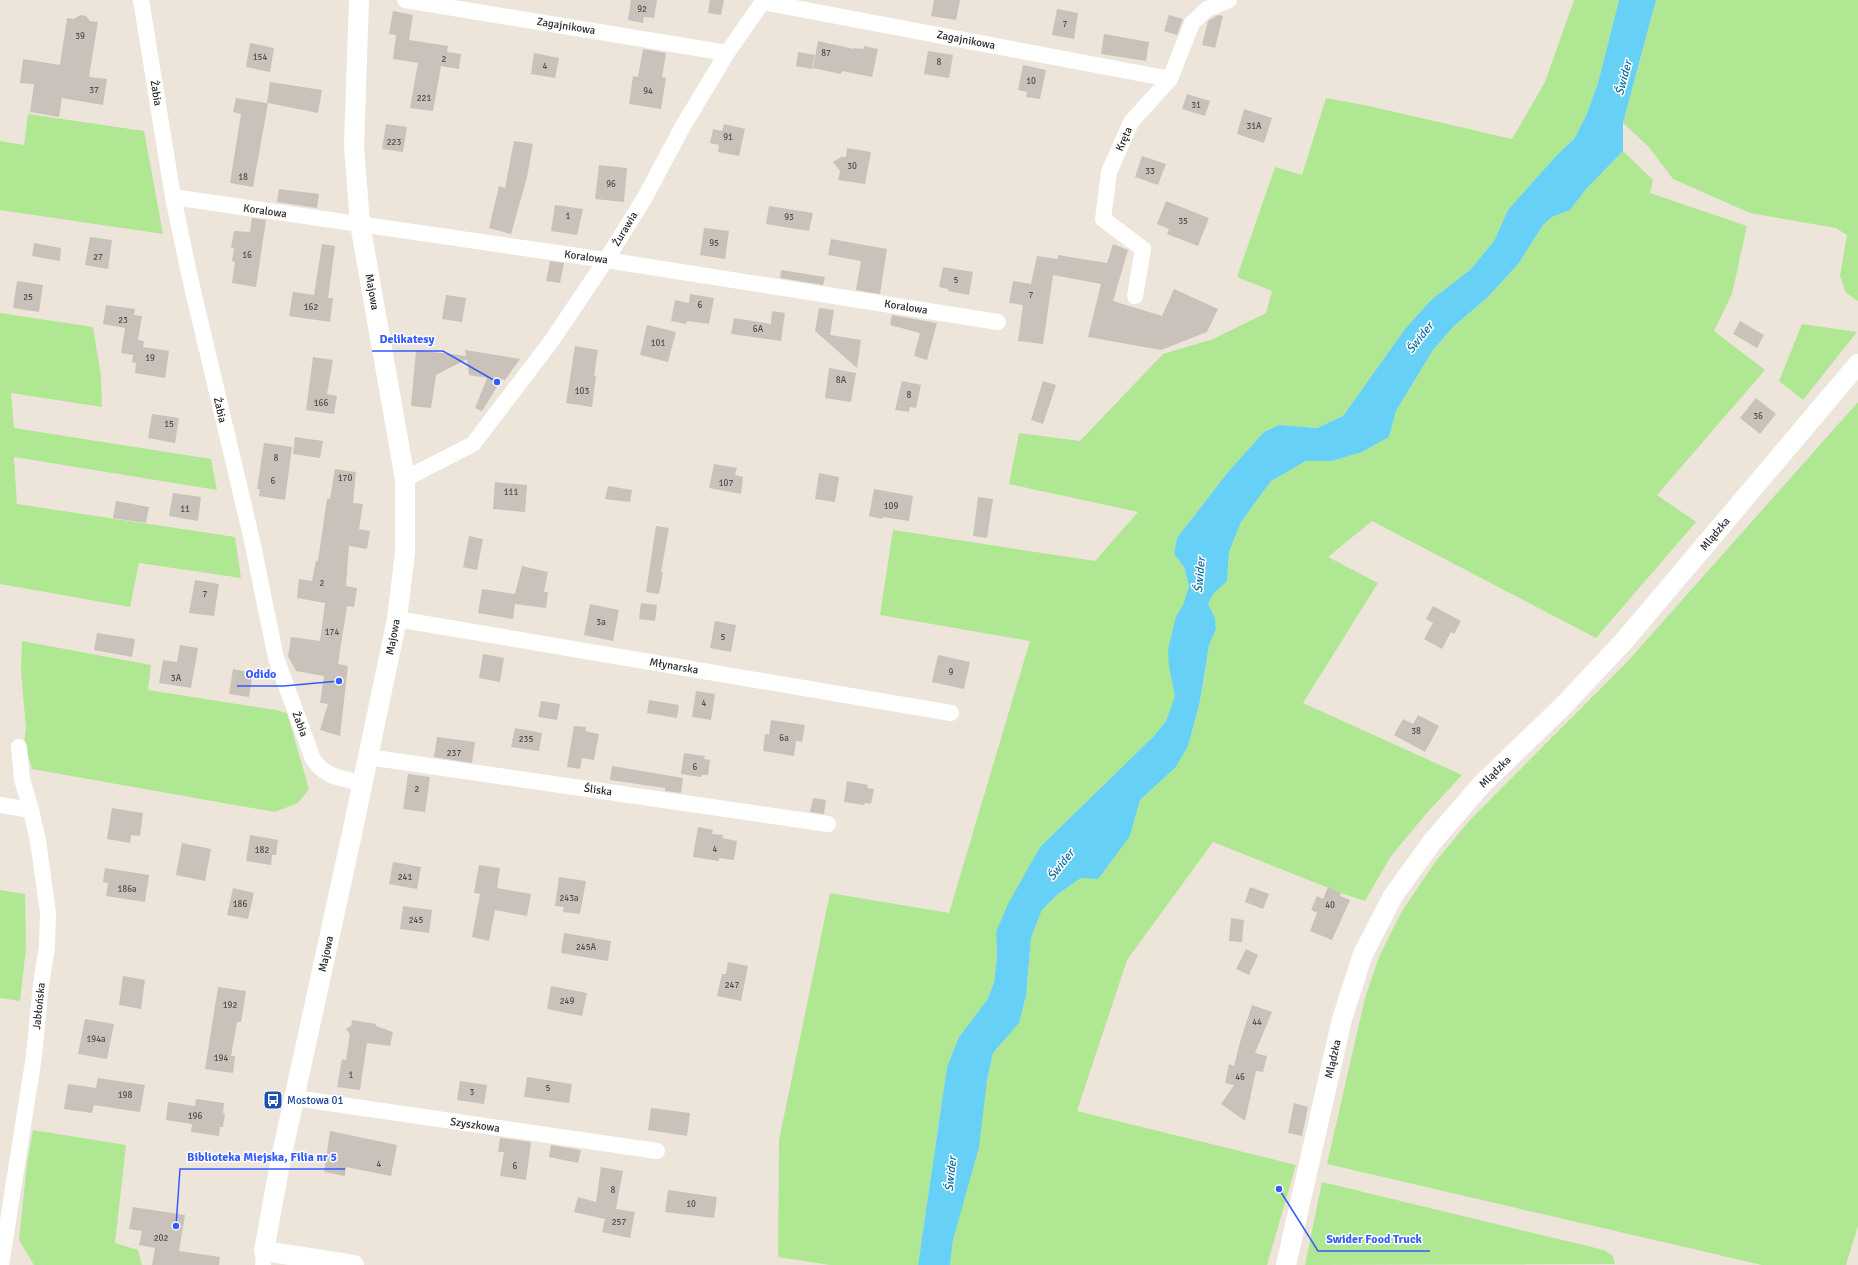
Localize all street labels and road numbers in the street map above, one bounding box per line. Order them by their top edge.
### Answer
street label: Zagajnikowa [536,15,597,37]
street label: Zagajnikowa [936,28,997,52]
street label: Żabia [148,79,166,107]
street label: Kręta [1113,124,1135,153]
street label: Koralowa [242,202,288,221]
street label: Żurawia [609,209,641,249]
street label: Koralowa [563,248,609,267]
street label: Majowa [362,273,382,312]
street label: Koralowa [883,297,929,317]
street label: Żabia [211,396,230,425]
street label: Mlądzka [1697,514,1733,553]
street label: Majowa [383,617,403,656]
street label: Młynarska [649,655,700,677]
street label: Żabia [289,709,312,739]
street label: Mlądzka [1476,753,1514,791]
street label: Śliska [583,781,613,798]
street label: Majowa [316,934,336,973]
street label: Jabłońska [30,981,48,1030]
street label: Mlądzka [1322,1038,1344,1080]
street label: Szyszkowa [449,1115,501,1135]

